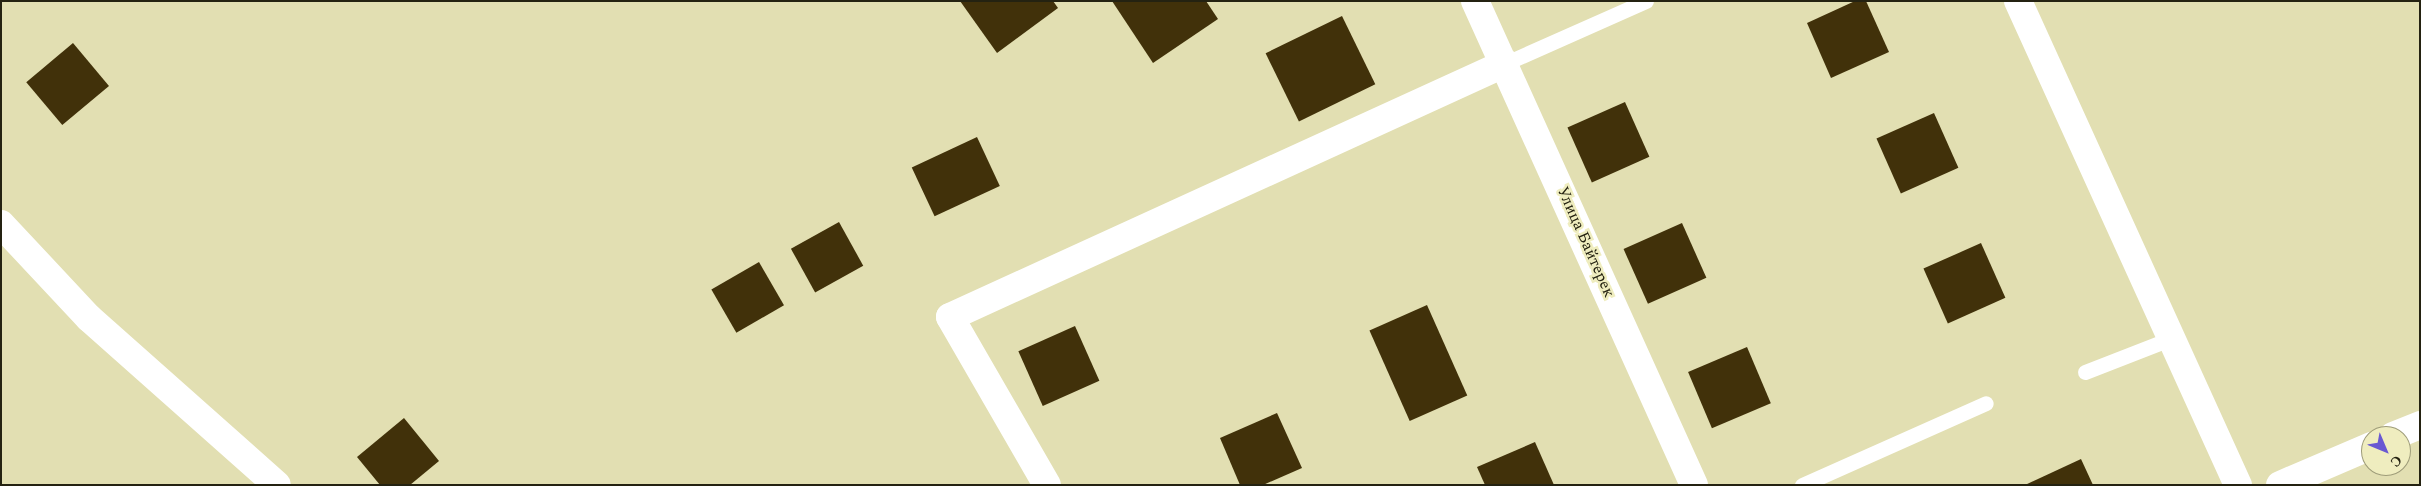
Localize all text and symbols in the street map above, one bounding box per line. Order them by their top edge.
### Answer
street label: Улица Байтерек [1553,184,1619,300]
north arrow [2361,426,2411,476]
text: С [2385,450,2407,472]

